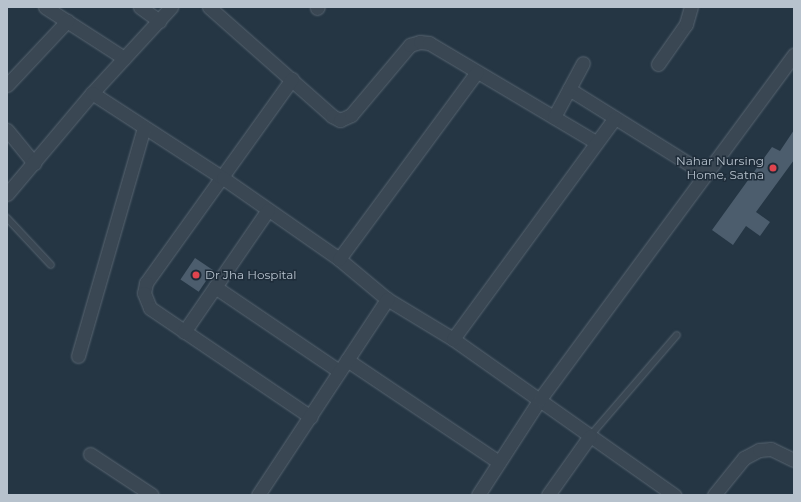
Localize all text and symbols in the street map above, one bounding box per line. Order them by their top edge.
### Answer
place label: Nahar Nursing Home, Satna [676,154,764,182]
marker: Nahar Nursing Home, Satna [767,162,779,174]
place label: Dr Jha Hospital [205,268,297,282]
marker: Dr Jha Hospital [190,269,202,281]

